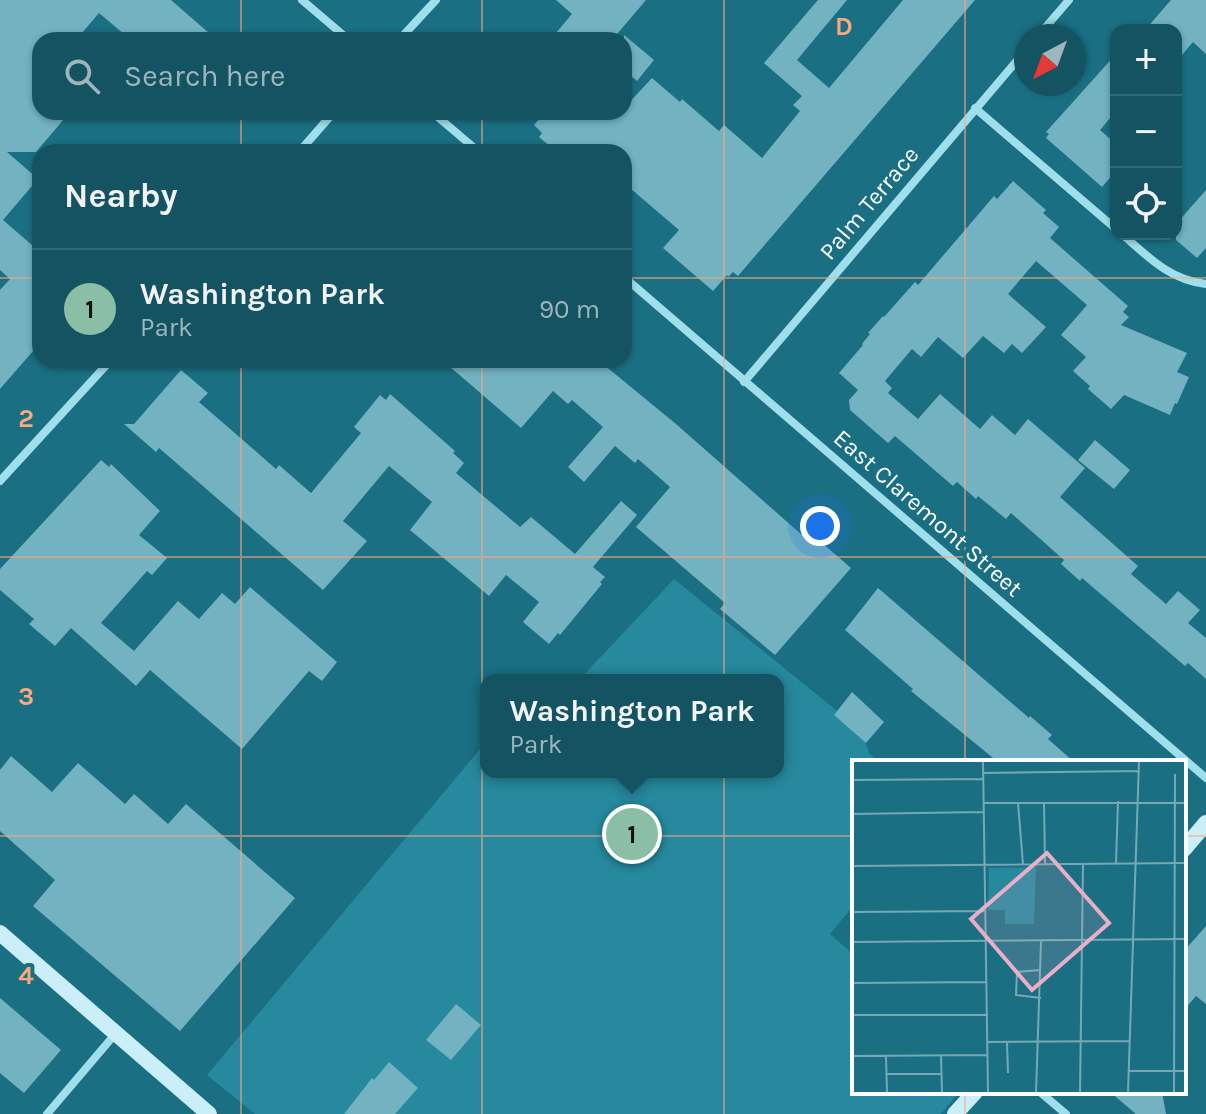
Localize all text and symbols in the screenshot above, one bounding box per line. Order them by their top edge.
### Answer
text: D [835,11,853,42]
north arrow [1014,24,1086,96]
map controls [1110,24,1182,240]
button: + [1110,24,1182,96]
search box [32,32,632,120]
icon: search [60,54,104,98]
text: Search here [124,58,285,94]
button: − [1110,96,1182,168]
street label: Palm Terrace [814,141,924,265]
button: locate [1110,168,1182,240]
text: Nearby [64,176,178,216]
text: Washington Park [140,276,385,312]
text: 1 [85,294,95,325]
text: 90 m [539,294,600,325]
text: Park [140,312,193,343]
text: 2 [18,403,34,434]
street label: East Claremont Street [828,424,1028,602]
your location [800,506,840,546]
popup [480,674,784,778]
text: 3 [18,681,34,712]
text: Washington Park [510,693,754,729]
text: Park [510,729,562,760]
inset map [852,760,1186,1094]
pin: 1 [606,804,658,864]
text: 4 [18,960,34,991]

